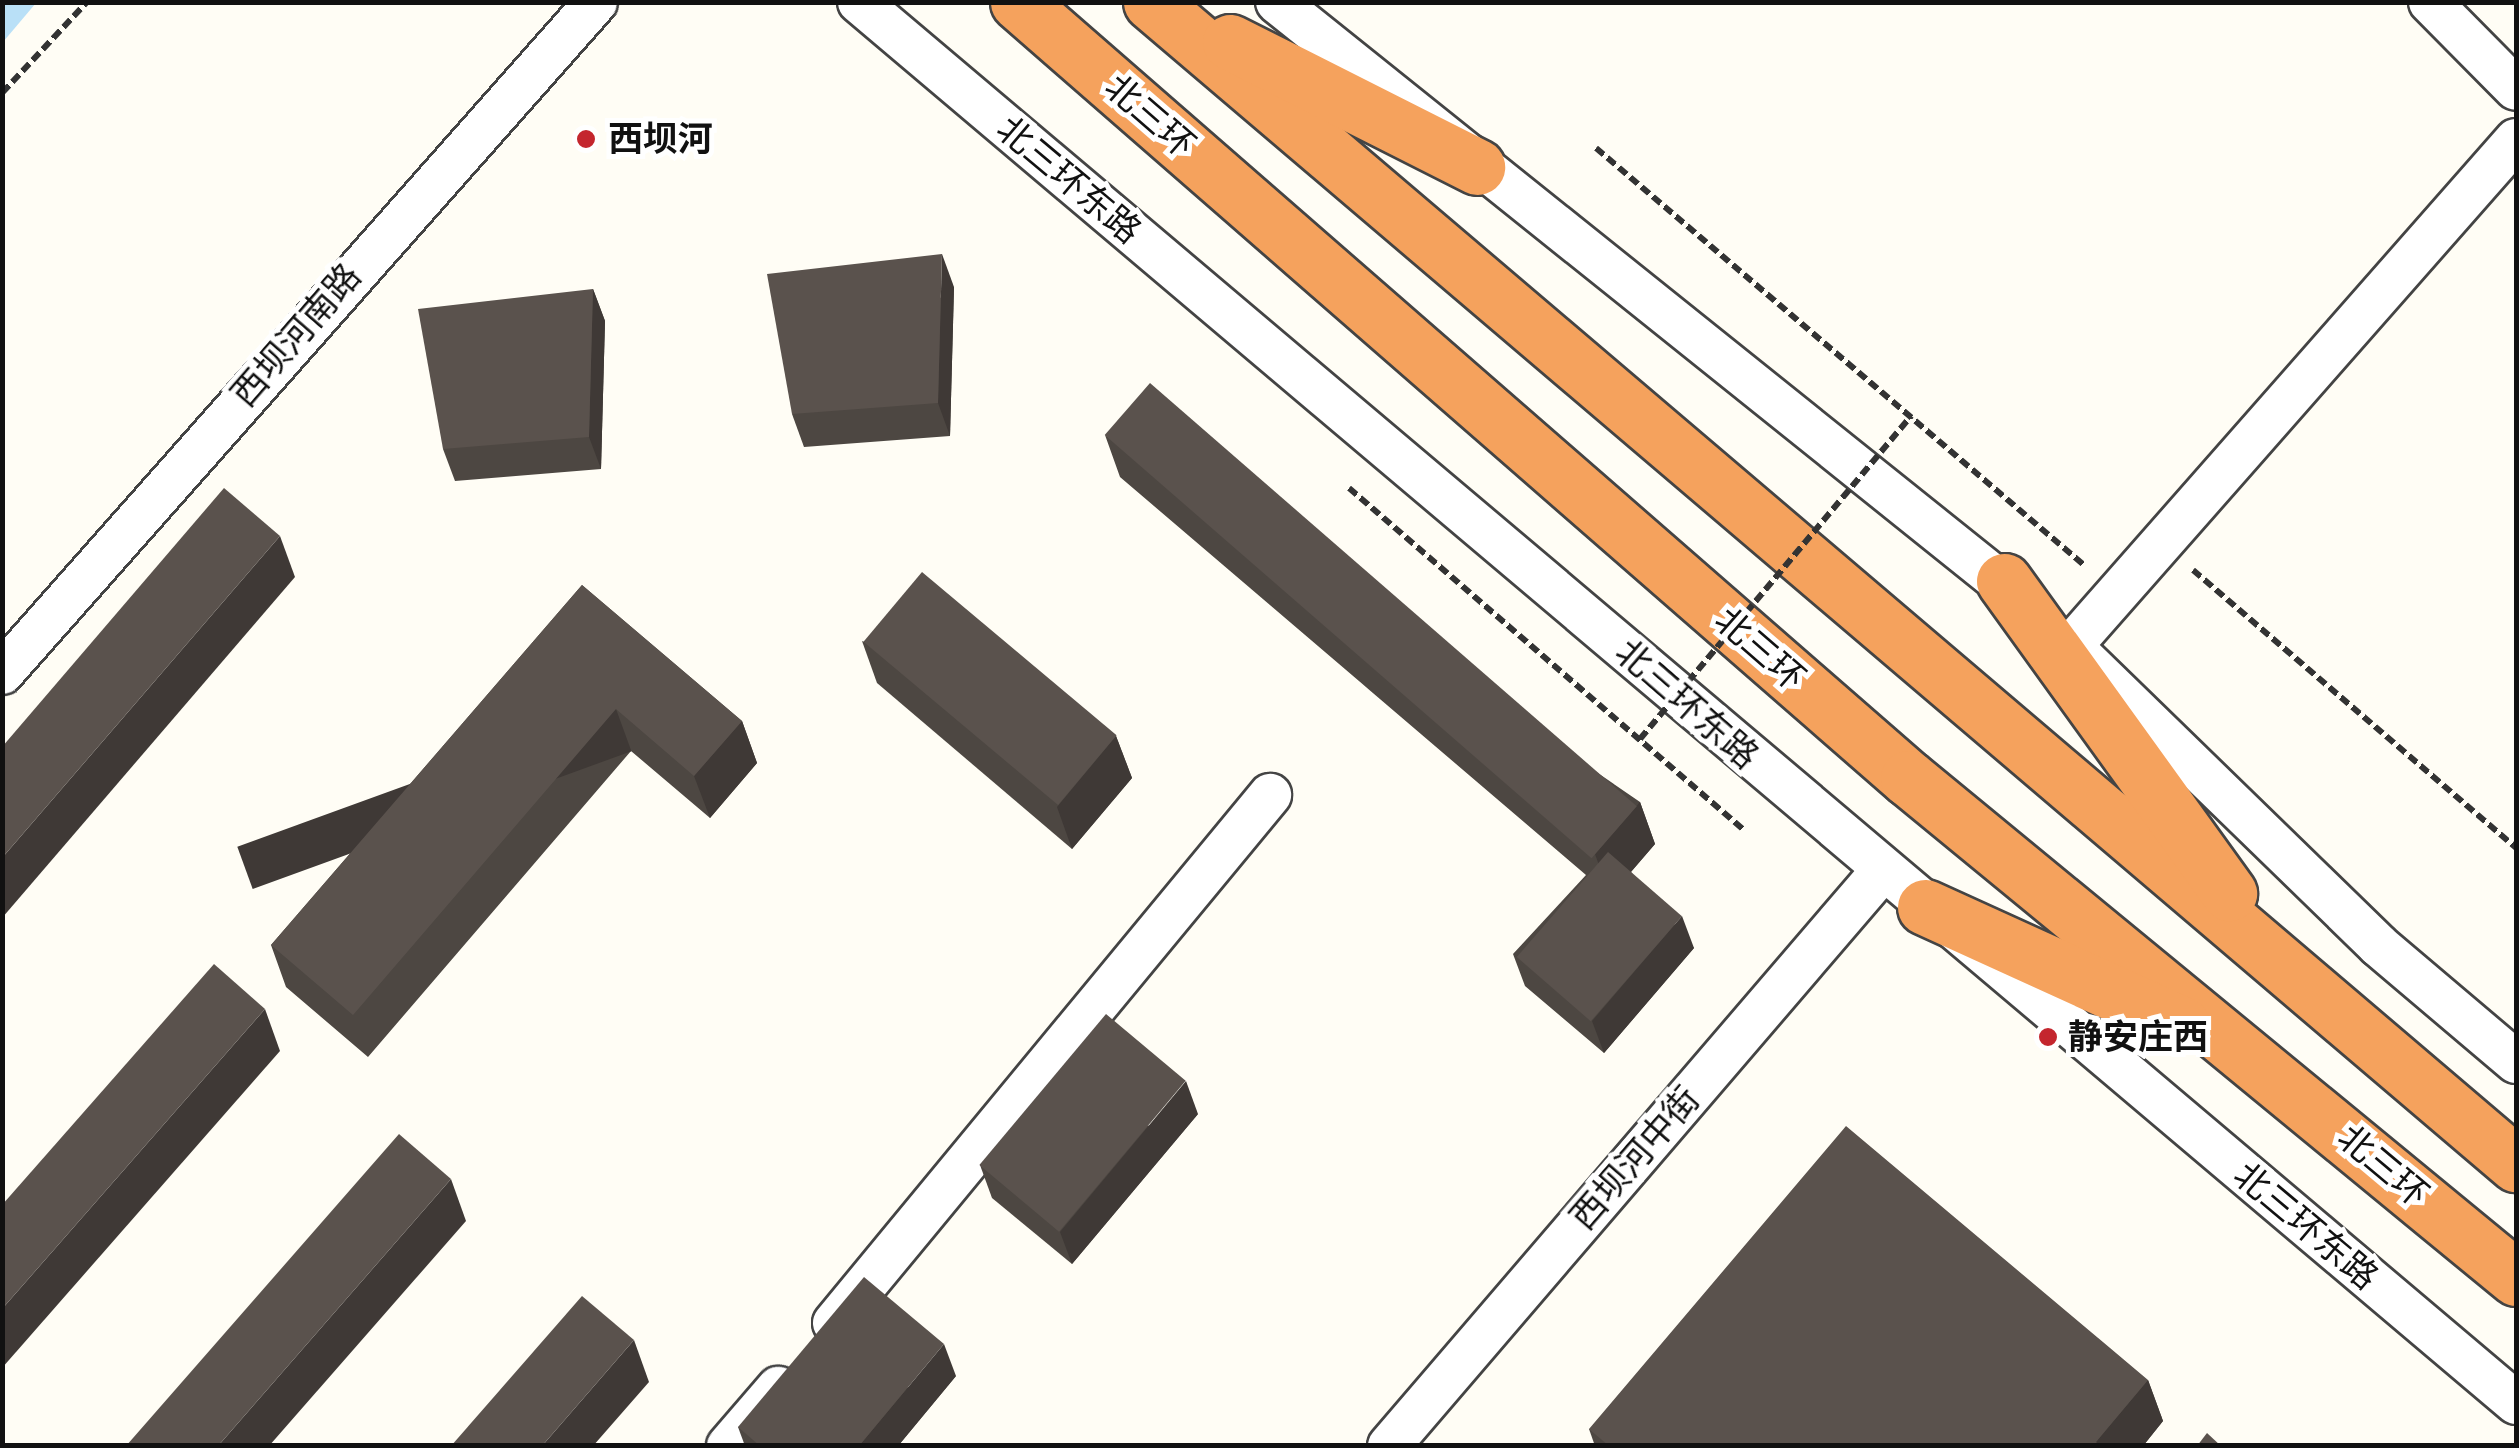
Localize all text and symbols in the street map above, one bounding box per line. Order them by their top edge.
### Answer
street label: 北三环 [1097,66,1203,166]
street label: 北三环东路 [988,108,1150,252]
place label: 西坝河 [608,118,713,160]
marker: 西坝河 [573,126,599,152]
street label: 西坝河南路 [223,255,369,415]
street label: 北三环 [1707,599,1813,699]
street label: 北三环东路 [1607,631,1767,777]
place label: 静安庄西 [2068,1016,2208,1058]
marker: 静安庄西 [2037,1026,2059,1048]
street label: 西坝河中街 [1562,1078,1708,1238]
street label: 北三环 [2329,1116,2437,1216]
street label: 北三环东路 [2225,1154,2387,1298]

